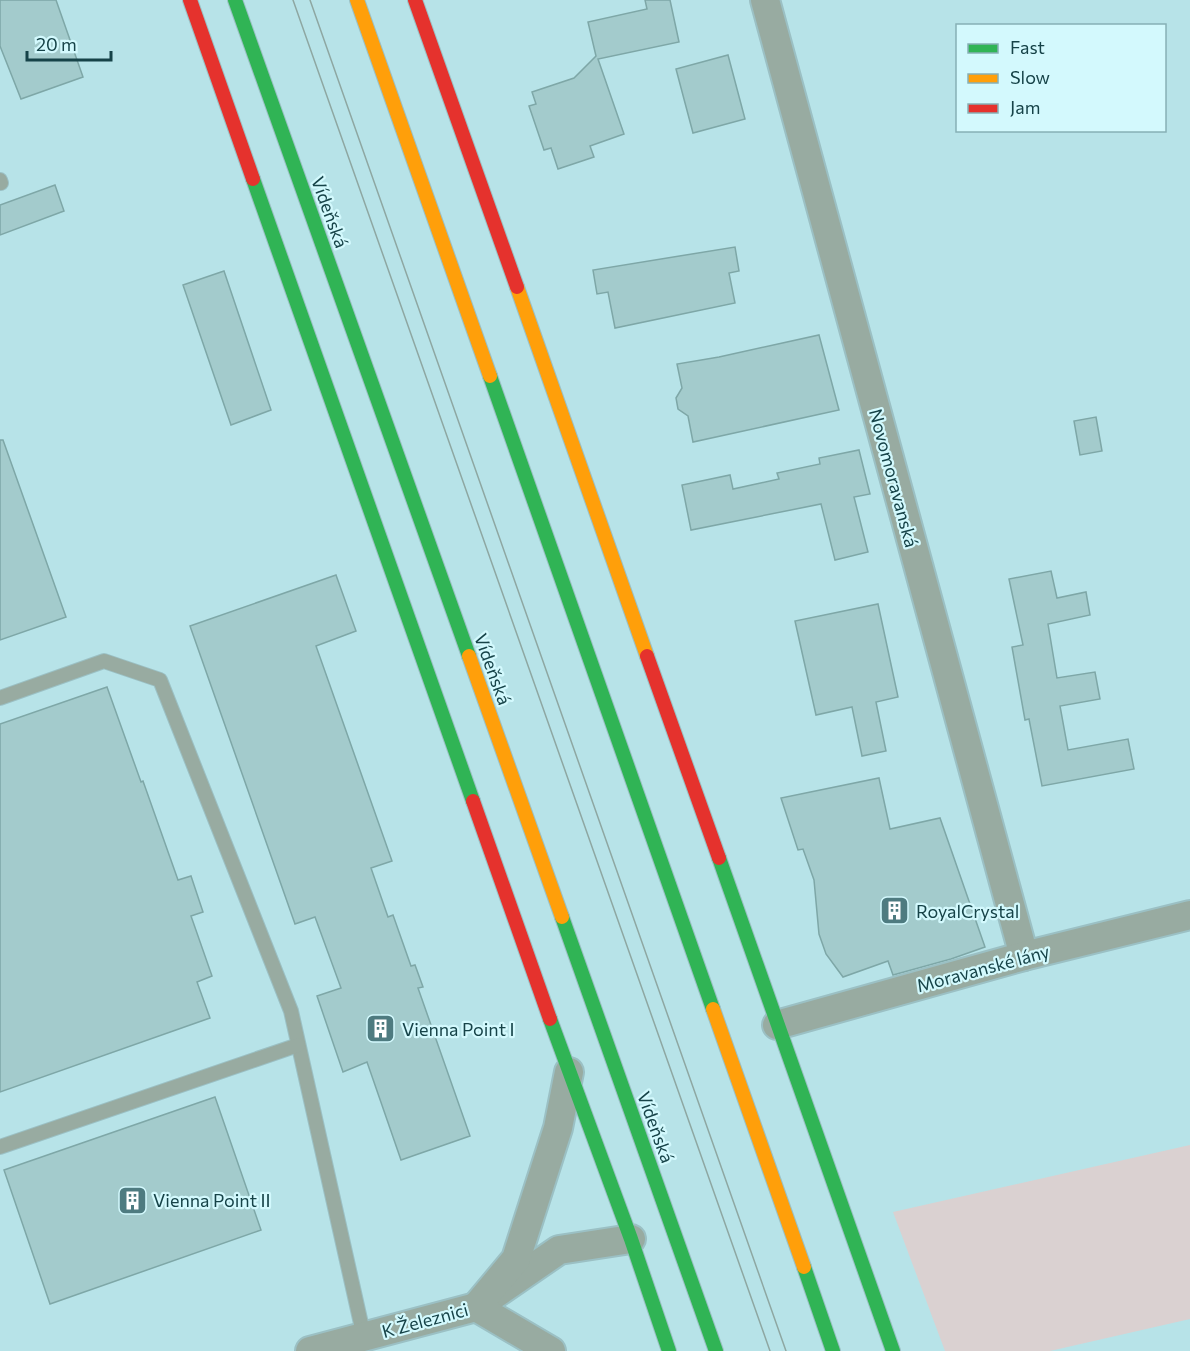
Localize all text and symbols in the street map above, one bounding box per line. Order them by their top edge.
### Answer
scale bar [27,24,111,62]
legend [956,24,1166,132]
text: 20 m [36,33,77,55]
text: Fast [1010,36,1045,58]
text: Slow [1010,66,1050,88]
text: Jam [1010,96,1040,118]
street label: Vídeňská [307,173,353,251]
street label: Novomoravanská [865,406,923,550]
street label: Vídeňská [470,630,516,708]
building icon: RoyalCrystal [879,895,911,927]
place label: RoyalCrystal [916,900,1019,922]
street label: Moravanské lány [914,940,1052,996]
building icon: Vienna Point I [365,1013,397,1045]
place label: Vienna Point I [402,1018,515,1040]
street label: Vídeňská [633,1088,679,1166]
building icon: Vienna Point II [116,1184,148,1216]
place label: Vienna Point II [153,1189,271,1211]
street label: K Železnici [379,1298,471,1342]

